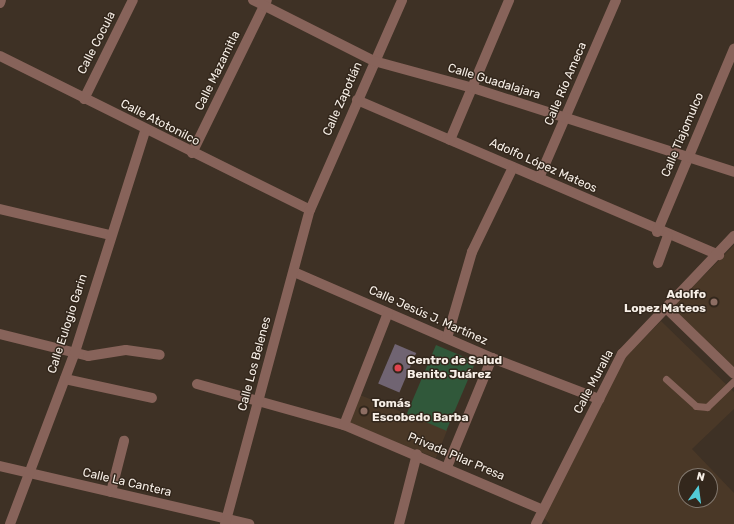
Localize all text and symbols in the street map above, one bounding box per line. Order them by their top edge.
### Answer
street label: Calle Cocula [75,9,119,77]
street label: Calle Mazamitla [193,29,243,113]
street label: Calle Río Ameca [542,40,590,128]
street label: Calle Zapotlán [320,60,366,138]
street label: Calle Guadalajara [446,61,542,103]
street label: Calle Tlajomulco [659,90,707,180]
street label: Calle Atotonilco [118,97,202,149]
street label: Adolfo López Mateos [487,136,599,196]
street label: Calle Eulogio Garin [45,272,91,376]
street label: Calle Jesús J. Martínez [366,283,490,349]
place label: Adolfo Lopez Mateos [624,288,706,316]
marker: Adolfo Lopez Mateos [709,297,719,307]
street label: Calle Los Belenes [235,315,275,413]
street label: Calle Muralla [571,348,617,416]
place label: Centro de Salud Benito Juárez [407,354,502,382]
marker: Centro de Salud Benito Juárez [392,362,404,374]
place label: Tomás Escobedo Barba [372,397,469,425]
marker: Tomás Escobedo Barba [359,406,369,416]
street label: Privada Pilar Presa [405,430,507,484]
street label: Calle La Cantera [81,466,173,500]
north arrow [678,468,718,508]
text: N [695,470,706,484]

